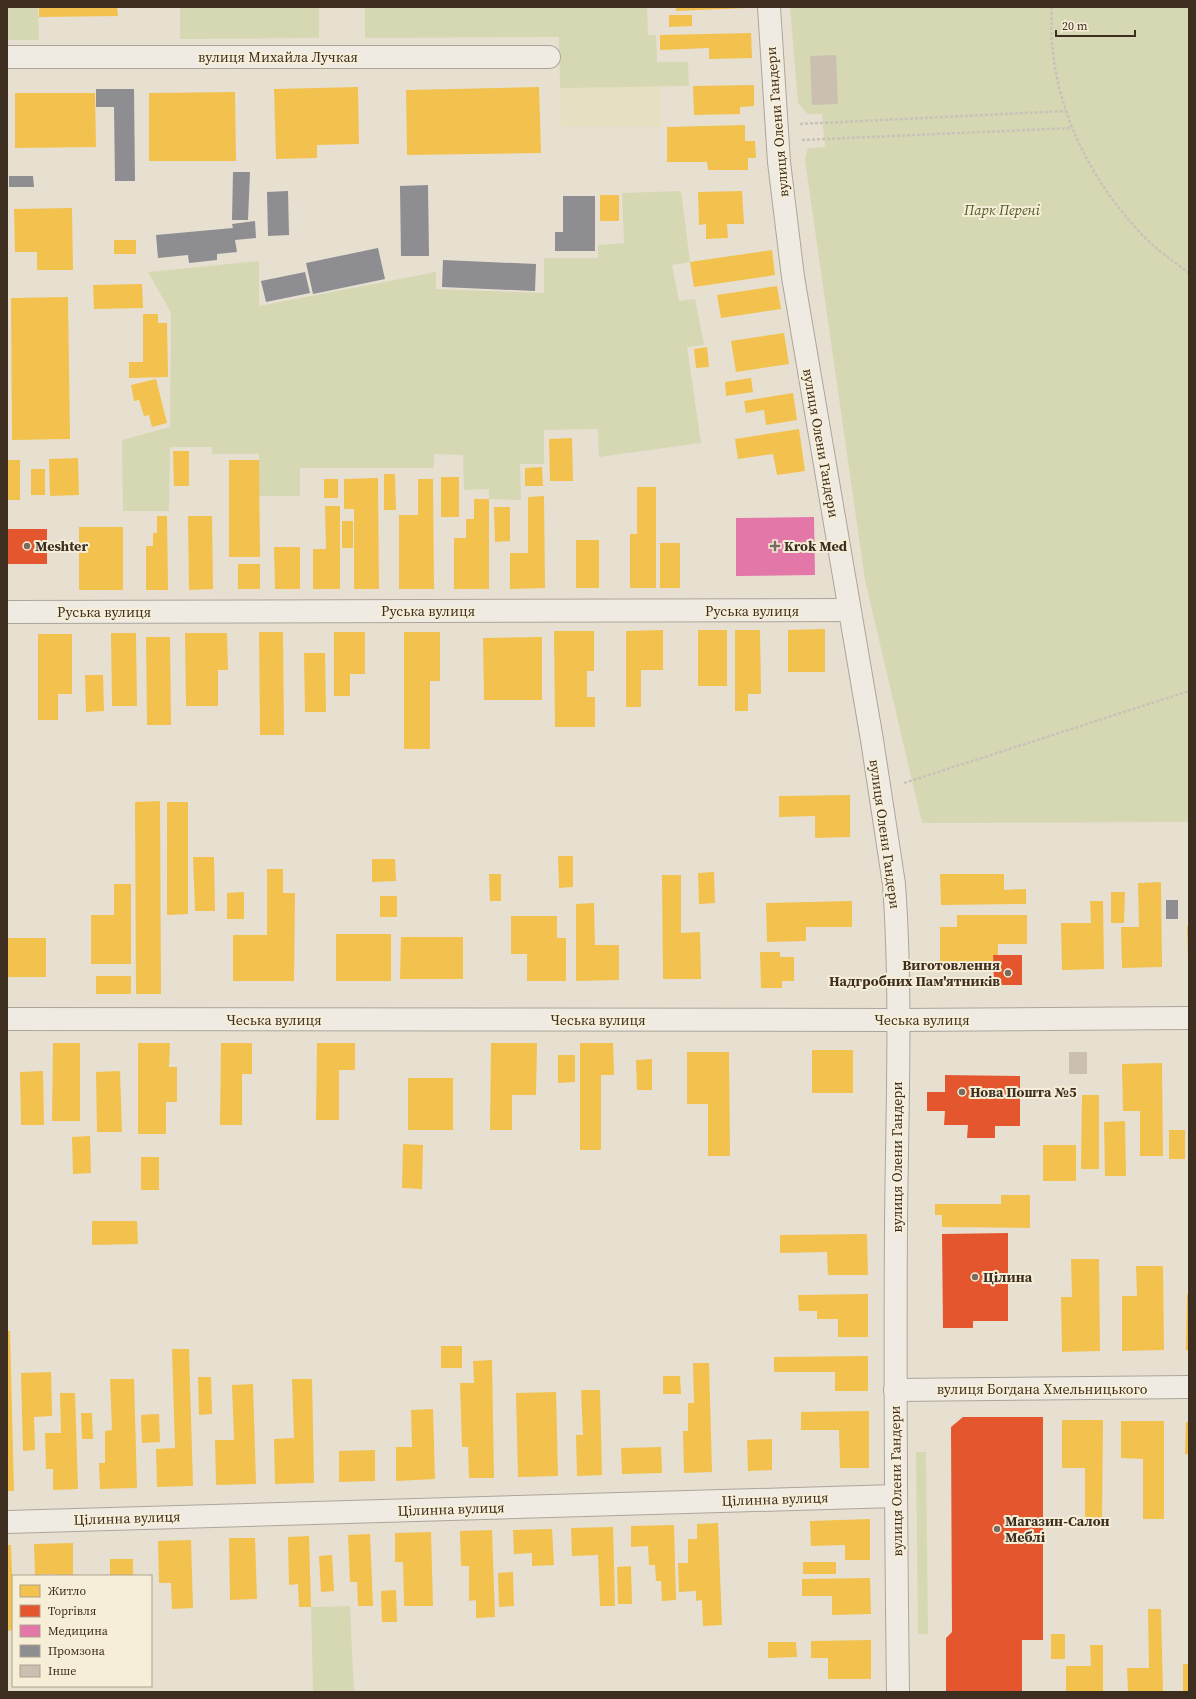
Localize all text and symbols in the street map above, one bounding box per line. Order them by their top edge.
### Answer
scale bar [1056,12,1135,38]
text: 20 m [1062,18,1088,34]
street label: вулиця Олени Гандери [760,46,794,198]
street label: вулиця Михайла Лучкая [198,47,358,67]
park label: Парк Перені [963,200,1041,220]
street label: вулиця Олени Гандери [798,367,844,519]
place label: Meshter [35,536,88,556]
place label: Krok Med [784,536,848,556]
marker: Krok Med [769,540,781,552]
marker: Meshter [22,541,32,551]
street label: Руська вулиця [381,601,475,621]
street label: Руська вулиця [705,601,799,621]
street label: Руська вулиця [57,602,151,622]
street label: вулиця Олени Гандери [865,758,905,910]
place label: Виготовлення Надгробних Пам'ятників [829,955,1000,991]
marker: Виготовлення Надгробних Пам'ятників [1003,968,1013,978]
street label: Чеська вулиця [226,1010,322,1030]
street label: Чеська вулиця [550,1010,646,1030]
street label: Чеська вулиця [874,1010,970,1030]
street label: вулиця Олени Гандери [887,1081,907,1233]
place label: Нова Пошта №5 [970,1082,1077,1102]
marker: Нова Пошта №5 [957,1087,967,1097]
place label: Цілина [983,1267,1033,1287]
marker: Цілина [970,1272,980,1282]
street label: вулиця Богдана Хмельницького [937,1379,1148,1399]
street label: вулиця Олени Гандери [885,1405,907,1557]
street label: Цілинна вулиця [721,1487,829,1511]
street label: Цілинна вулиця [397,1497,505,1521]
street label: Цілинна вулиця [73,1506,181,1530]
place label: Магазин-Салон Меблі [1005,1511,1110,1547]
marker: Магазин-Салон Меблі [992,1524,1002,1534]
legend [12,1575,152,1687]
text: Житло [48,1583,86,1599]
text: Торгівля [48,1603,96,1619]
text: Медицина [48,1623,109,1639]
text: Промзона [48,1643,106,1659]
text: Інше [48,1663,76,1679]

